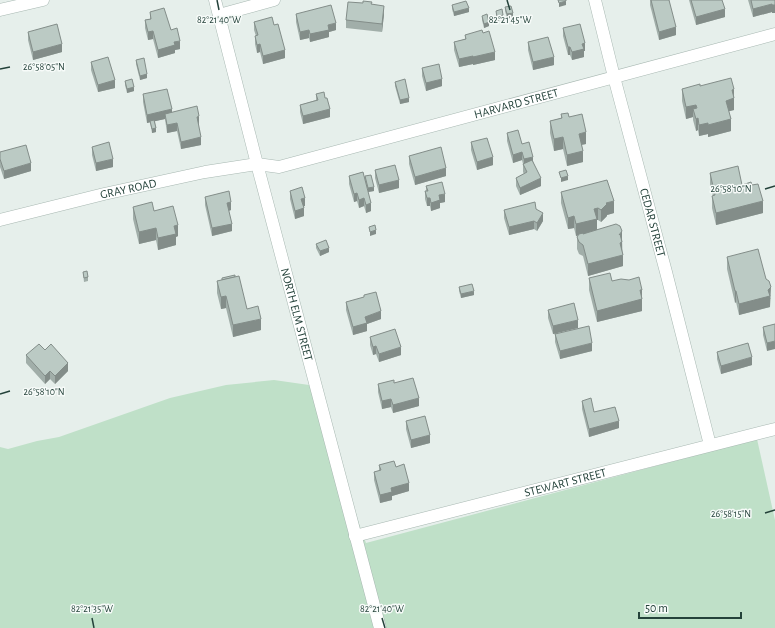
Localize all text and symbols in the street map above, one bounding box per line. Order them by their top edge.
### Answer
text: 82°21'40"W [197,15,241,25]
text: 82°21'45"W [489,15,531,25]
text: 26°58'05"N [23,62,65,72]
street label: HARVARD STREET [473,86,560,120]
street label: GRAY ROAD [99,177,158,201]
text: 26°58'10"N [710,184,752,194]
street label: CEDAR STREET [638,187,668,258]
street label: NORTH ELM STREET [279,267,315,362]
text: 26°58'10"N [23,387,65,397]
street label: STEWART STREET [523,466,608,499]
text: 26°58'15"N [711,509,751,519]
scale bar [639,594,741,620]
text: 50 m [645,602,668,614]
text: 82°21'35"W [71,604,113,614]
text: 82°21'40"W [360,604,404,614]

